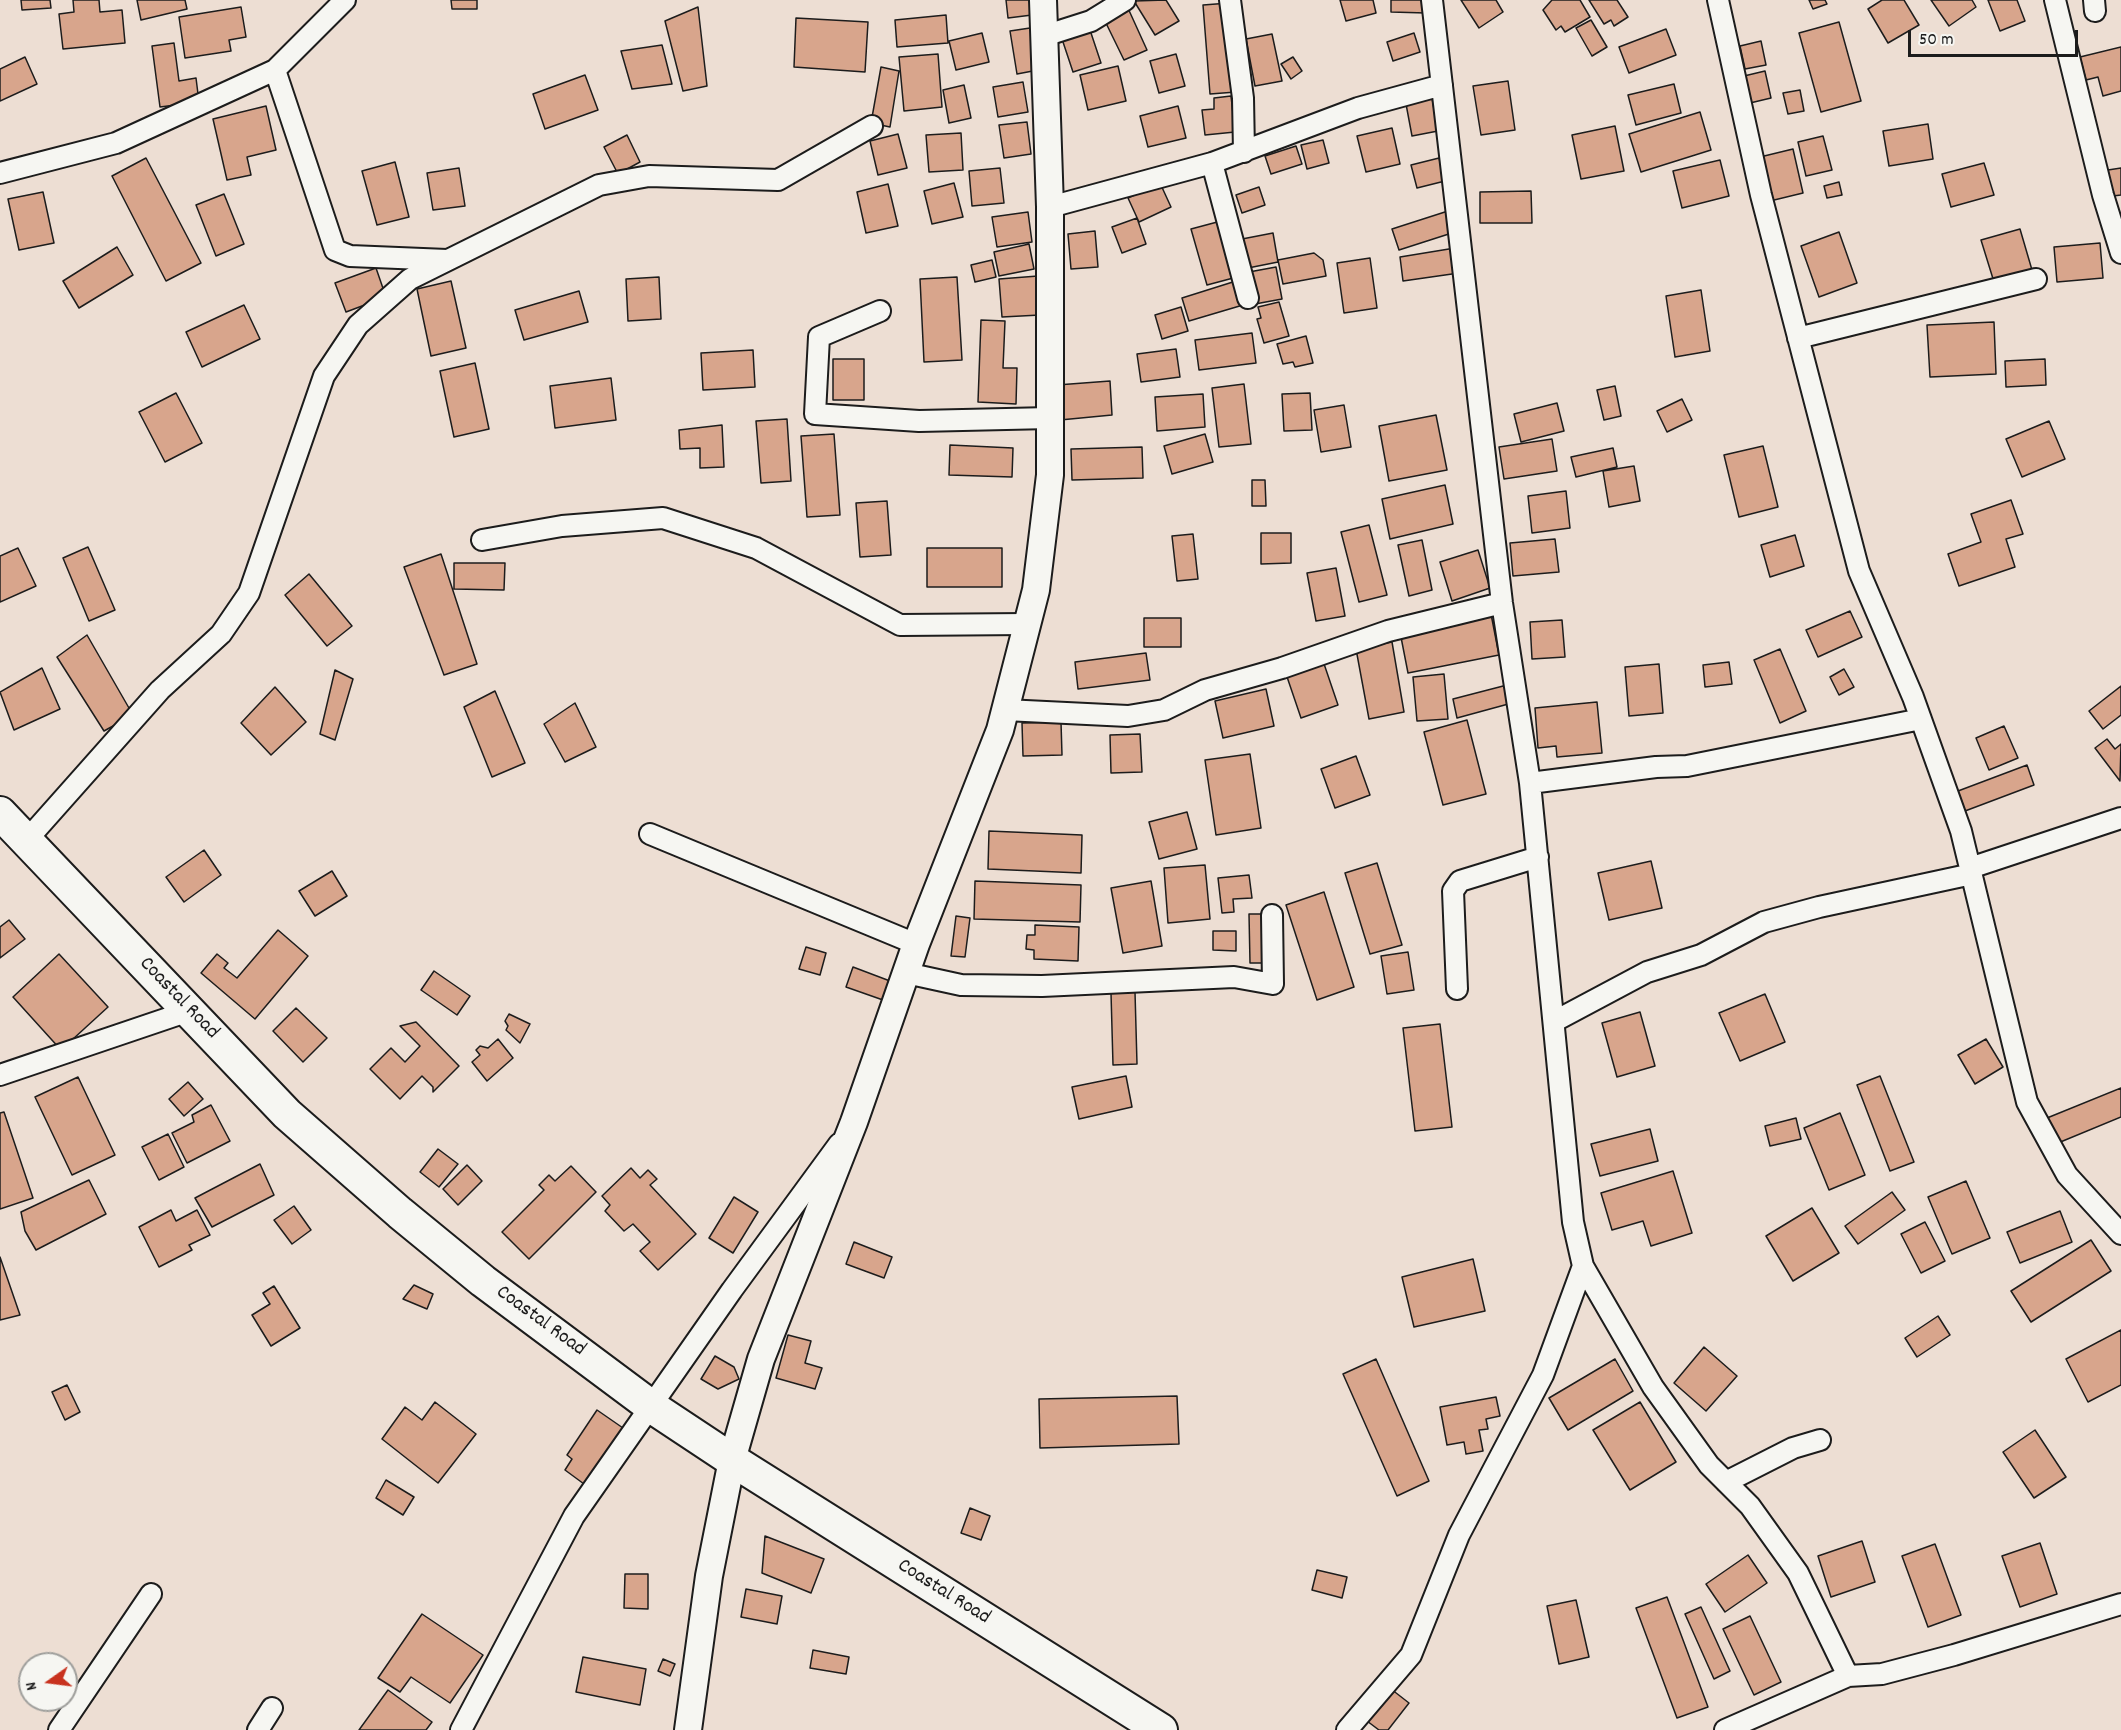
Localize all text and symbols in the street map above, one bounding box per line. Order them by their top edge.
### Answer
scale bar [1911,18,2080,56]
text: 50 m [1919,28,1954,53]
street label: Coastal Road [132,952,224,1046]
street label: Coastal Road [490,1281,590,1363]
street label: Coastal Road [892,1554,994,1632]
north arrow [18,1652,78,1712]
text: N [20,1679,44,1693]

